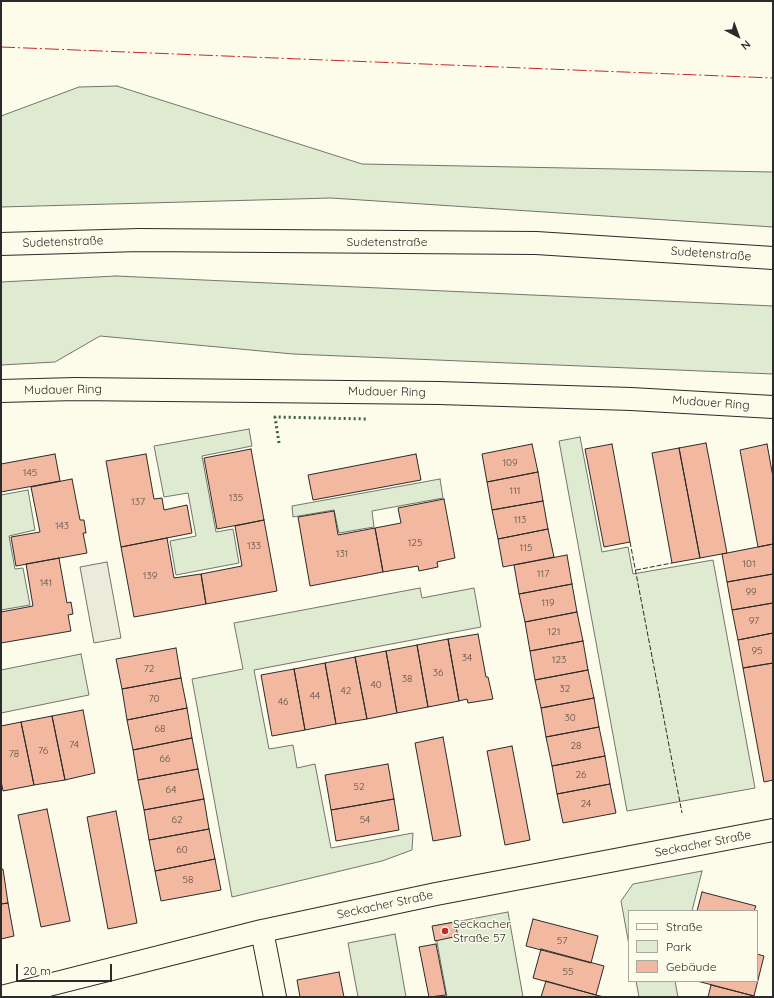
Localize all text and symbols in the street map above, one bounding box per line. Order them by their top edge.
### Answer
north arrow [718,16,758,56]
text: N [738,37,754,53]
street label: Sudetenstraße [22,233,104,251]
street label: Sudetenstraße [347,235,427,249]
street label: Sudetenstraße [670,244,752,264]
street label: Mudauer Ring [24,382,102,398]
street label: Mudauer Ring [348,384,426,400]
street label: Mudauer Ring [672,393,750,413]
house number: 109 [502,457,518,469]
house number: 145 [23,467,37,479]
house number: 111 [509,485,521,497]
house number: 135 [229,492,243,504]
house number: 137 [131,496,145,508]
house number: 113 [514,514,526,526]
house number: 143 [55,520,69,532]
house number: 125 [408,537,422,549]
house number: 133 [247,540,261,552]
house number: 115 [520,542,532,554]
house number: 131 [336,548,348,560]
house number: 101 [742,558,756,570]
house number: 117 [537,568,549,580]
house number: 139 [143,570,157,582]
house number: 141 [40,577,52,589]
house number: 99 [745,586,757,598]
house number: 119 [542,597,554,609]
house number: 97 [749,615,759,627]
house number: 121 [548,626,560,638]
house number: 95 [751,645,763,657]
house number: 34 [462,652,472,664]
house number: 123 [552,654,566,666]
house number: 72 [144,663,154,675]
house number: 36 [433,667,443,679]
house number: 38 [402,673,412,685]
house number: 40 [370,679,382,691]
house number: 32 [560,683,570,695]
house number: 42 [341,685,351,697]
house number: 44 [310,690,320,702]
house number: 70 [148,693,160,705]
house number: 46 [278,696,288,708]
house number: 30 [564,712,576,724]
house number: 68 [155,723,165,735]
house number: 74 [69,739,79,751]
house number: 28 [571,740,581,752]
house number: 76 [38,745,48,757]
house number: 78 [9,748,19,760]
house number: 66 [160,753,170,765]
house number: 26 [576,769,586,781]
house number: 52 [354,781,364,793]
house number: 64 [166,784,176,796]
house number: 24 [581,798,591,810]
house number: 62 [172,814,182,826]
house number: 54 [360,814,370,826]
street label: Seckacher Straße [654,828,752,860]
house number: 60 [176,844,188,856]
house number: 58 [183,874,193,886]
street label: Seckacher Straße [336,888,434,922]
legend [628,910,758,982]
place label: Seckacher Straße 57 [453,917,511,945]
text: Straße [666,919,703,934]
marker: Seckacher Straße 57 [440,926,450,936]
house number: 57 [557,935,567,947]
text: Park [666,939,691,954]
scale bar [18,956,114,982]
text: Gebäude [666,959,716,974]
text: 20 m [23,963,51,978]
house number: 55 [563,966,573,978]

